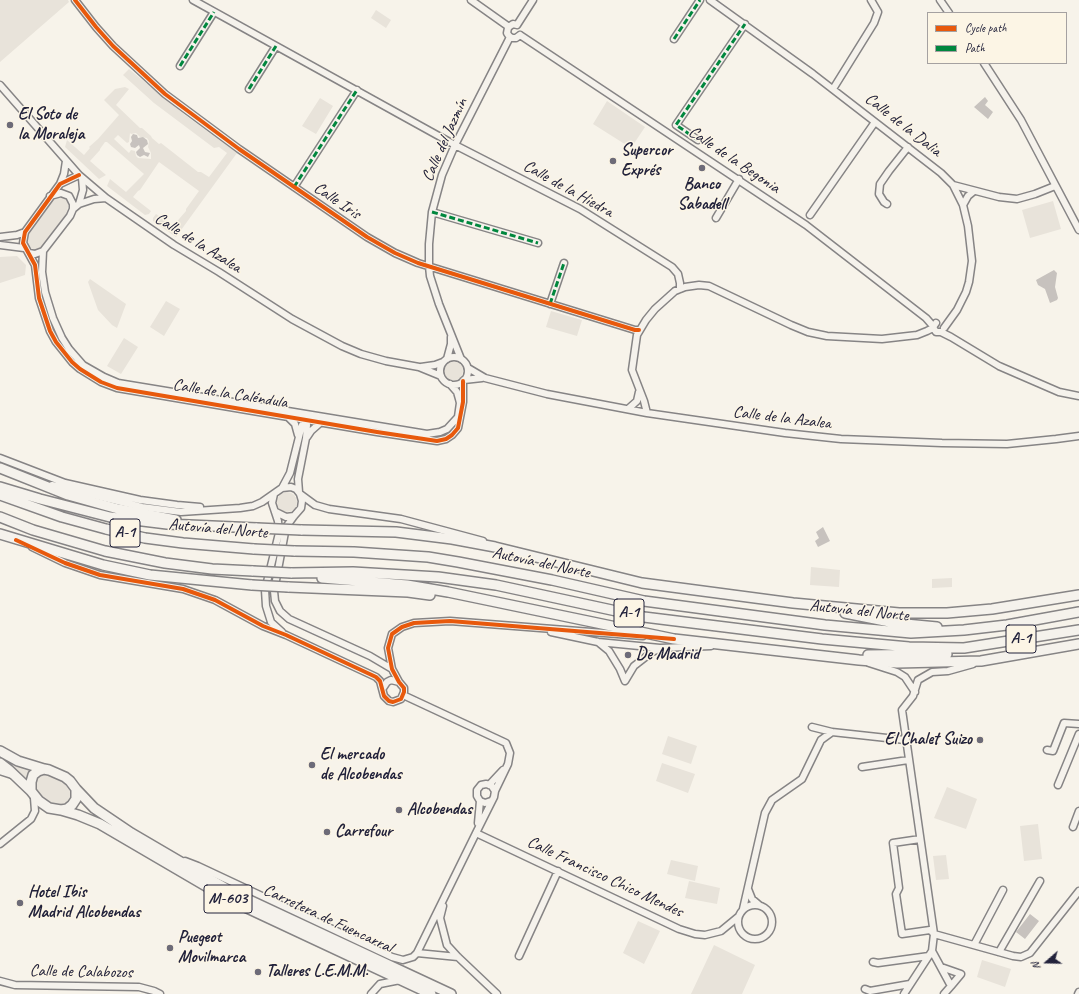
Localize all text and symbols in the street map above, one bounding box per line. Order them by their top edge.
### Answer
legend [927,12,1067,64]
text: Cycle path [965,20,1007,36]
text: Path [965,40,985,56]
street label: Calle de la Dalia [861,89,945,161]
street label: Calle del Jazmín [418,95,472,185]
place label: El Soto de la Moraleja [18,105,84,145]
marker: El Soto de la Moraleja [5,120,15,130]
street label: Calle de la Begonia [684,122,784,198]
place label: Supercor Exprés [621,141,672,181]
street label: Calle de la Hiedra [519,156,617,222]
marker: Supercor Exprés [608,156,618,166]
marker: Banco Sabadell [697,163,707,173]
place label: Banco Sabadell [678,175,726,215]
street label: Calle Iris [309,178,365,224]
street label: Calle de la Azalea [151,208,245,278]
street label: Calle de la Caléndula [171,375,289,413]
street label: Calle de la Azalea [732,402,832,434]
street label: Autovía del Norte [168,515,268,543]
road number: A-1 [110,519,140,547]
street label: Autovía del Norte [490,543,592,583]
street label: Autovía del Norte [809,596,909,626]
road number: A-1 [614,599,644,627]
road number: A-1 [1006,625,1036,653]
place label: De Madrid [636,645,699,665]
marker: De Madrid [623,650,633,660]
place label: El Chalet Suizo [884,730,972,750]
marker: El Chalet Suizo [975,735,985,745]
place label: El mercado de Alcobendas [320,745,402,785]
marker: El mercado de Alcobendas [307,760,317,770]
place label: Alcobendas [407,800,472,820]
marker: Alcobendas [394,805,404,815]
place label: Carrefour [335,822,392,842]
marker: Carrefour [322,827,332,837]
street label: Calle Francisco Chico Mendes [524,832,686,922]
street label: Carretera de Fuencarral [260,880,396,958]
place label: Hotel Ibis Madrid Alcobendas [28,883,140,923]
road number: M-603 [204,885,252,913]
marker: Hotel Ibis Madrid Alcobendas [15,898,25,908]
place label: Puegeot Movilmarca [178,928,245,968]
north arrow [1027,942,1067,982]
marker: Puegeot Movilmarca [165,943,175,953]
street label: Calle de Calabozos [29,961,133,983]
text: N [1028,961,1043,972]
place label: Talleres L.E.M.M. [266,962,368,982]
marker: Talleres L.E.M.M. [253,967,263,977]

